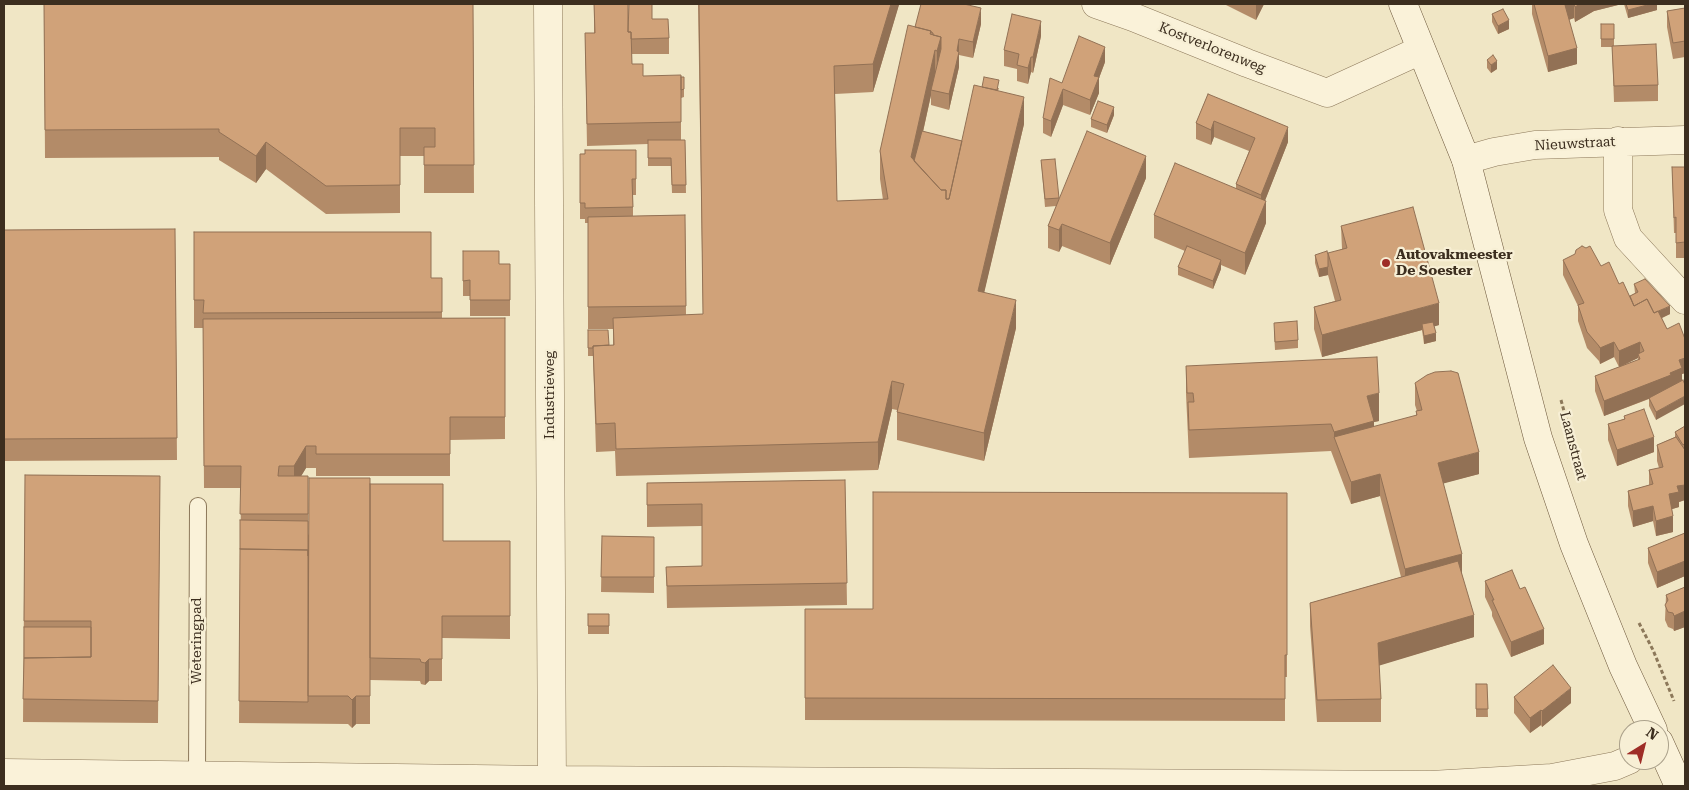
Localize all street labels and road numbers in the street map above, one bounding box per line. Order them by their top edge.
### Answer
street label: Kostverlorenweg [1156,19,1268,77]
street label: Nieuwstraat [1534,133,1616,155]
street label: Industrieweg [542,351,558,439]
street label: Laanstraat [1556,410,1590,482]
street label: Weteringpad [189,598,205,684]

